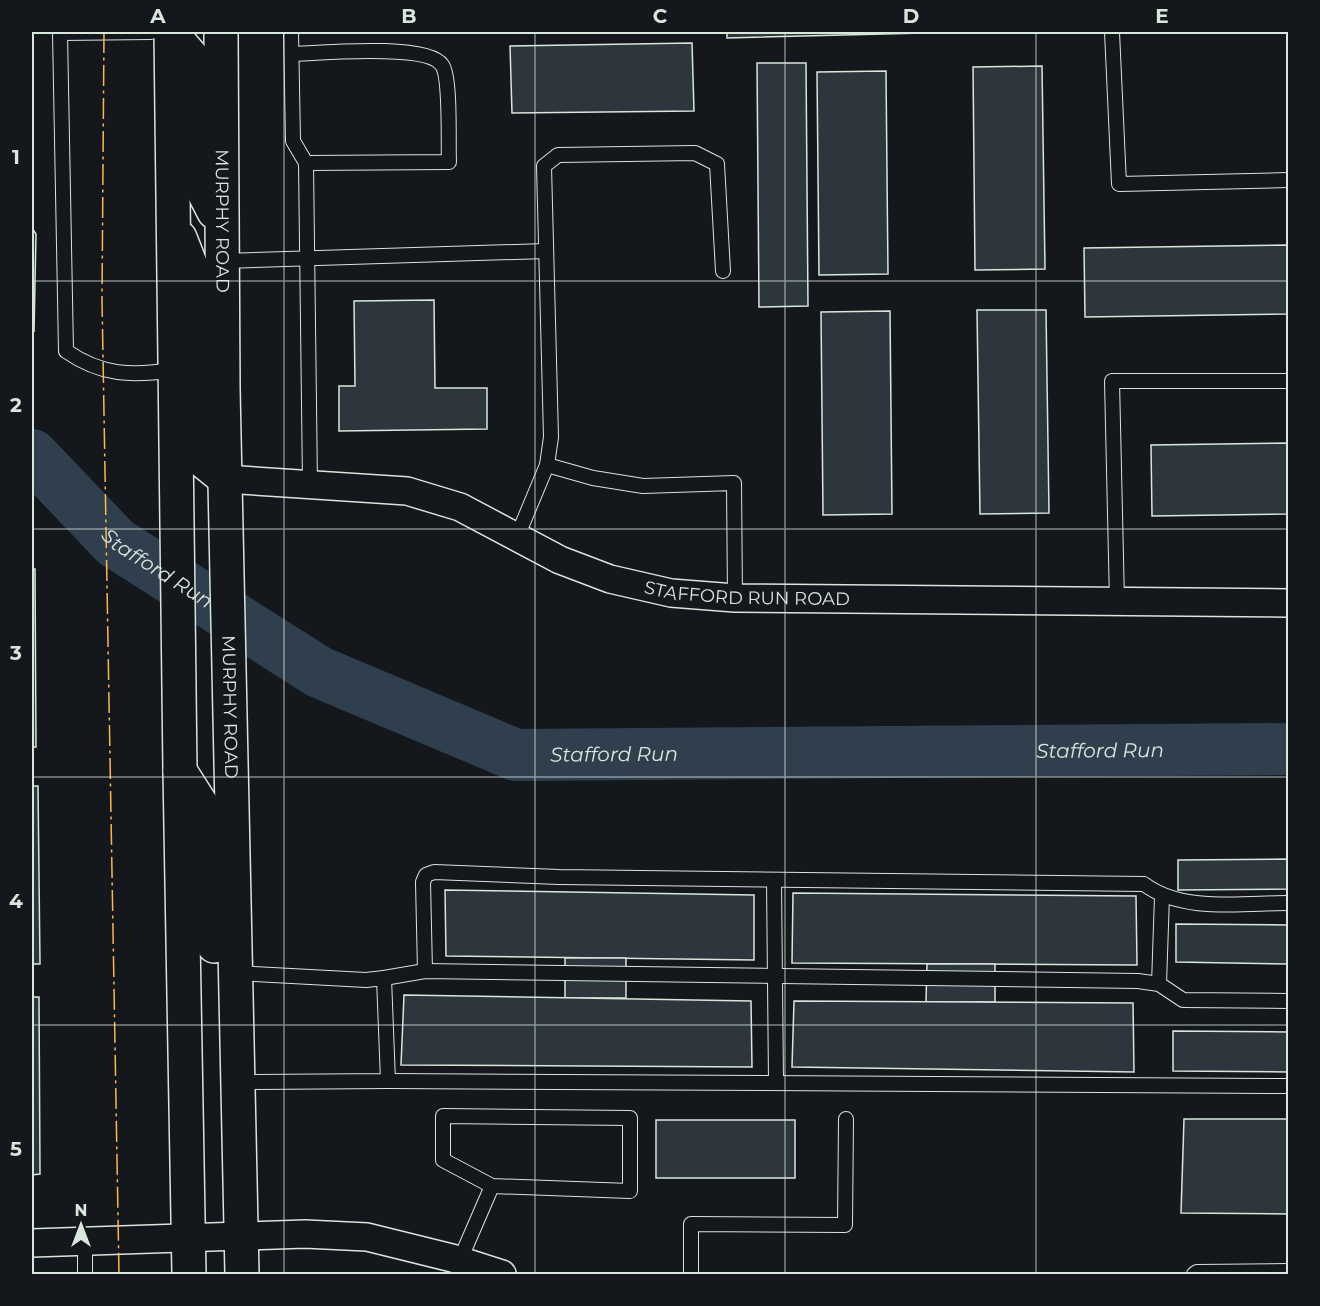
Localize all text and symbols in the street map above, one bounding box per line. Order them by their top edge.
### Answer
text: A [149,4,166,28]
text: B [401,4,417,28]
text: C [653,4,668,28]
text: D [903,4,919,28]
text: E [1155,4,1169,28]
text: 1 [12,145,20,169]
street label: MURPHY ROAD [211,149,233,293]
text: 2 [10,393,22,417]
water label: Stafford Run [97,524,217,613]
street label: STAFFORD RUN ROAD [642,576,850,610]
street label: MURPHY ROAD [217,635,242,779]
text: 3 [9,641,22,665]
water label: Stafford Run [1036,738,1164,763]
water label: Stafford Run [550,742,678,767]
text: 4 [9,889,23,913]
text: 5 [10,1137,22,1161]
north arrow [51,1195,111,1255]
text: N [75,1201,87,1220]

